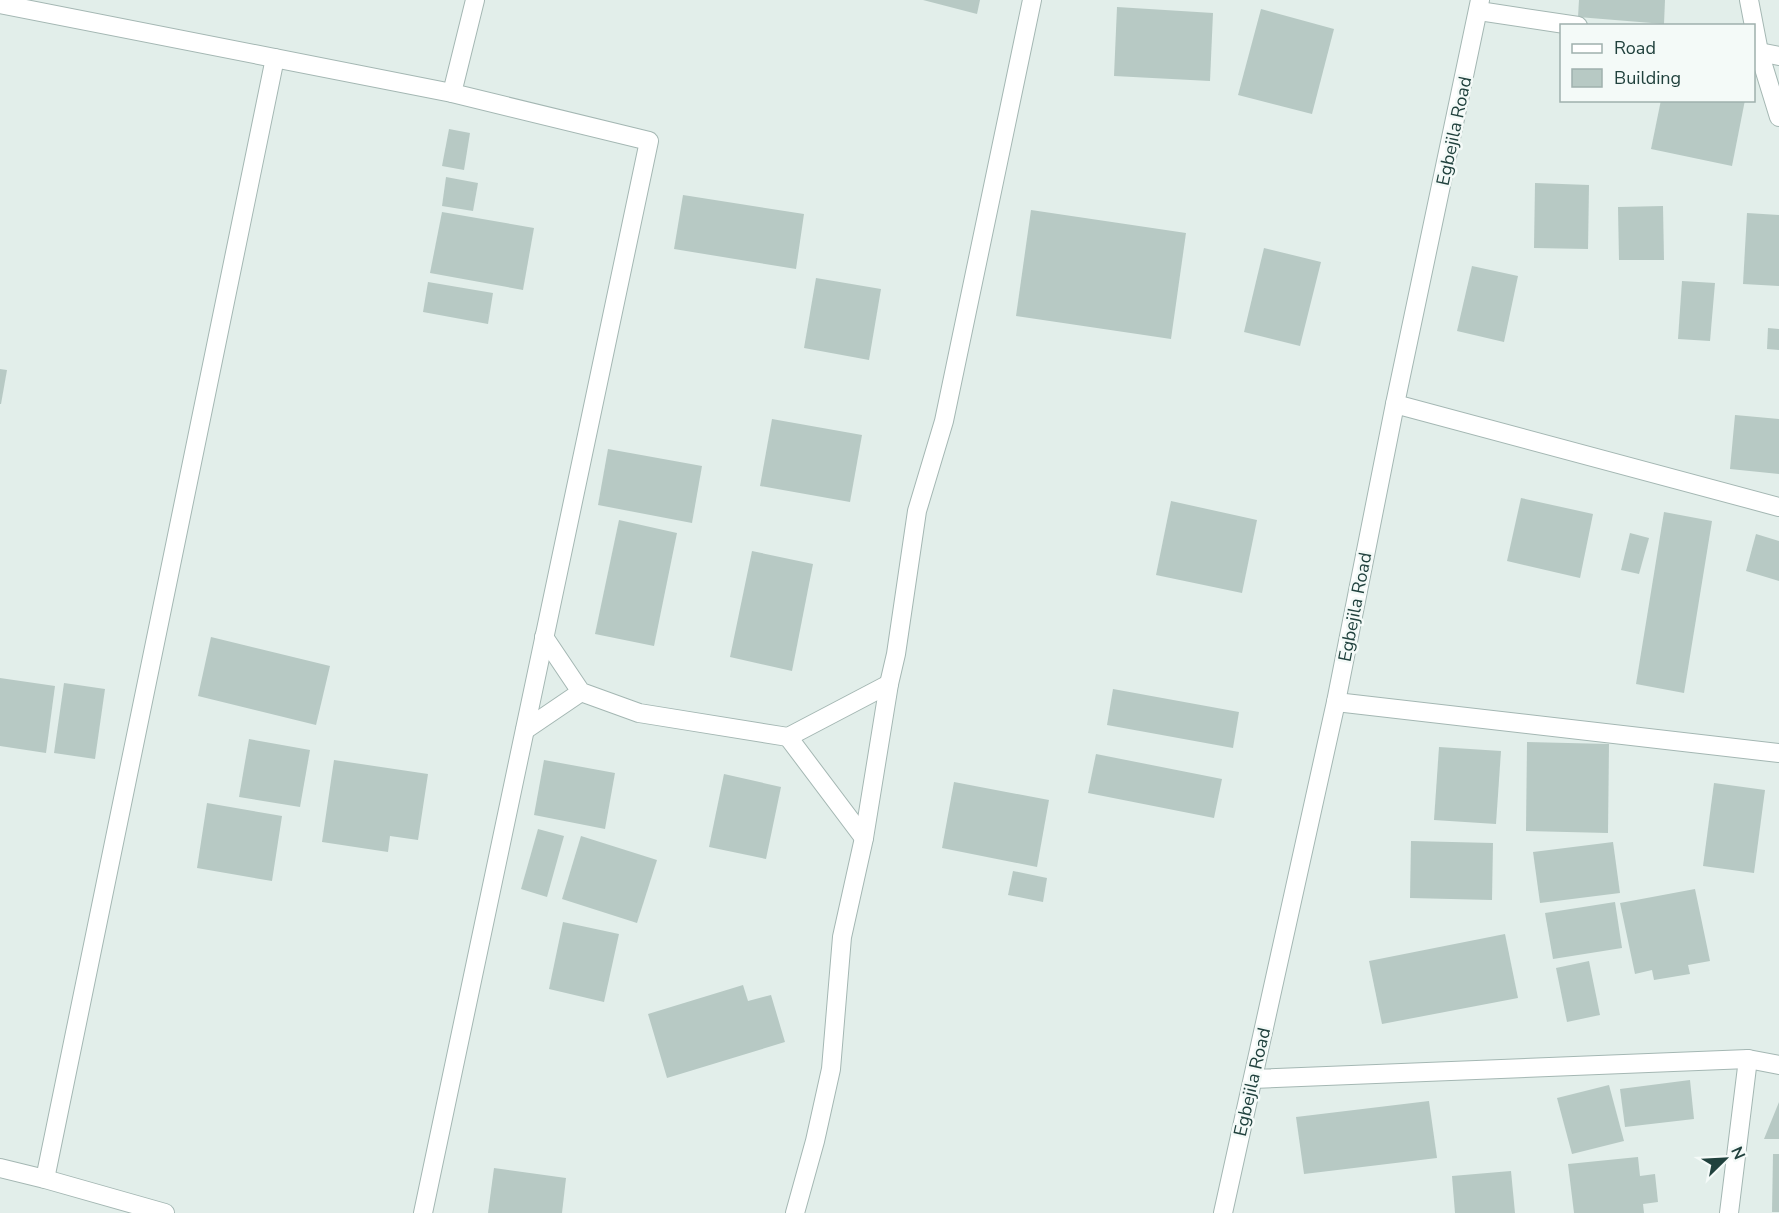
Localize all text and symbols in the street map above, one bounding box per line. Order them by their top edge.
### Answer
legend [1560,24,1755,102]
text: Road [1614,36,1656,60]
text: Building [1614,66,1681,90]
street label: Egbejila Road [1431,74,1477,188]
street label: Egbejila Road [1333,550,1377,664]
street label: Egbejila Road [1228,1025,1276,1139]
north arrow [1695,1129,1755,1189]
text: N [1725,1143,1750,1163]

